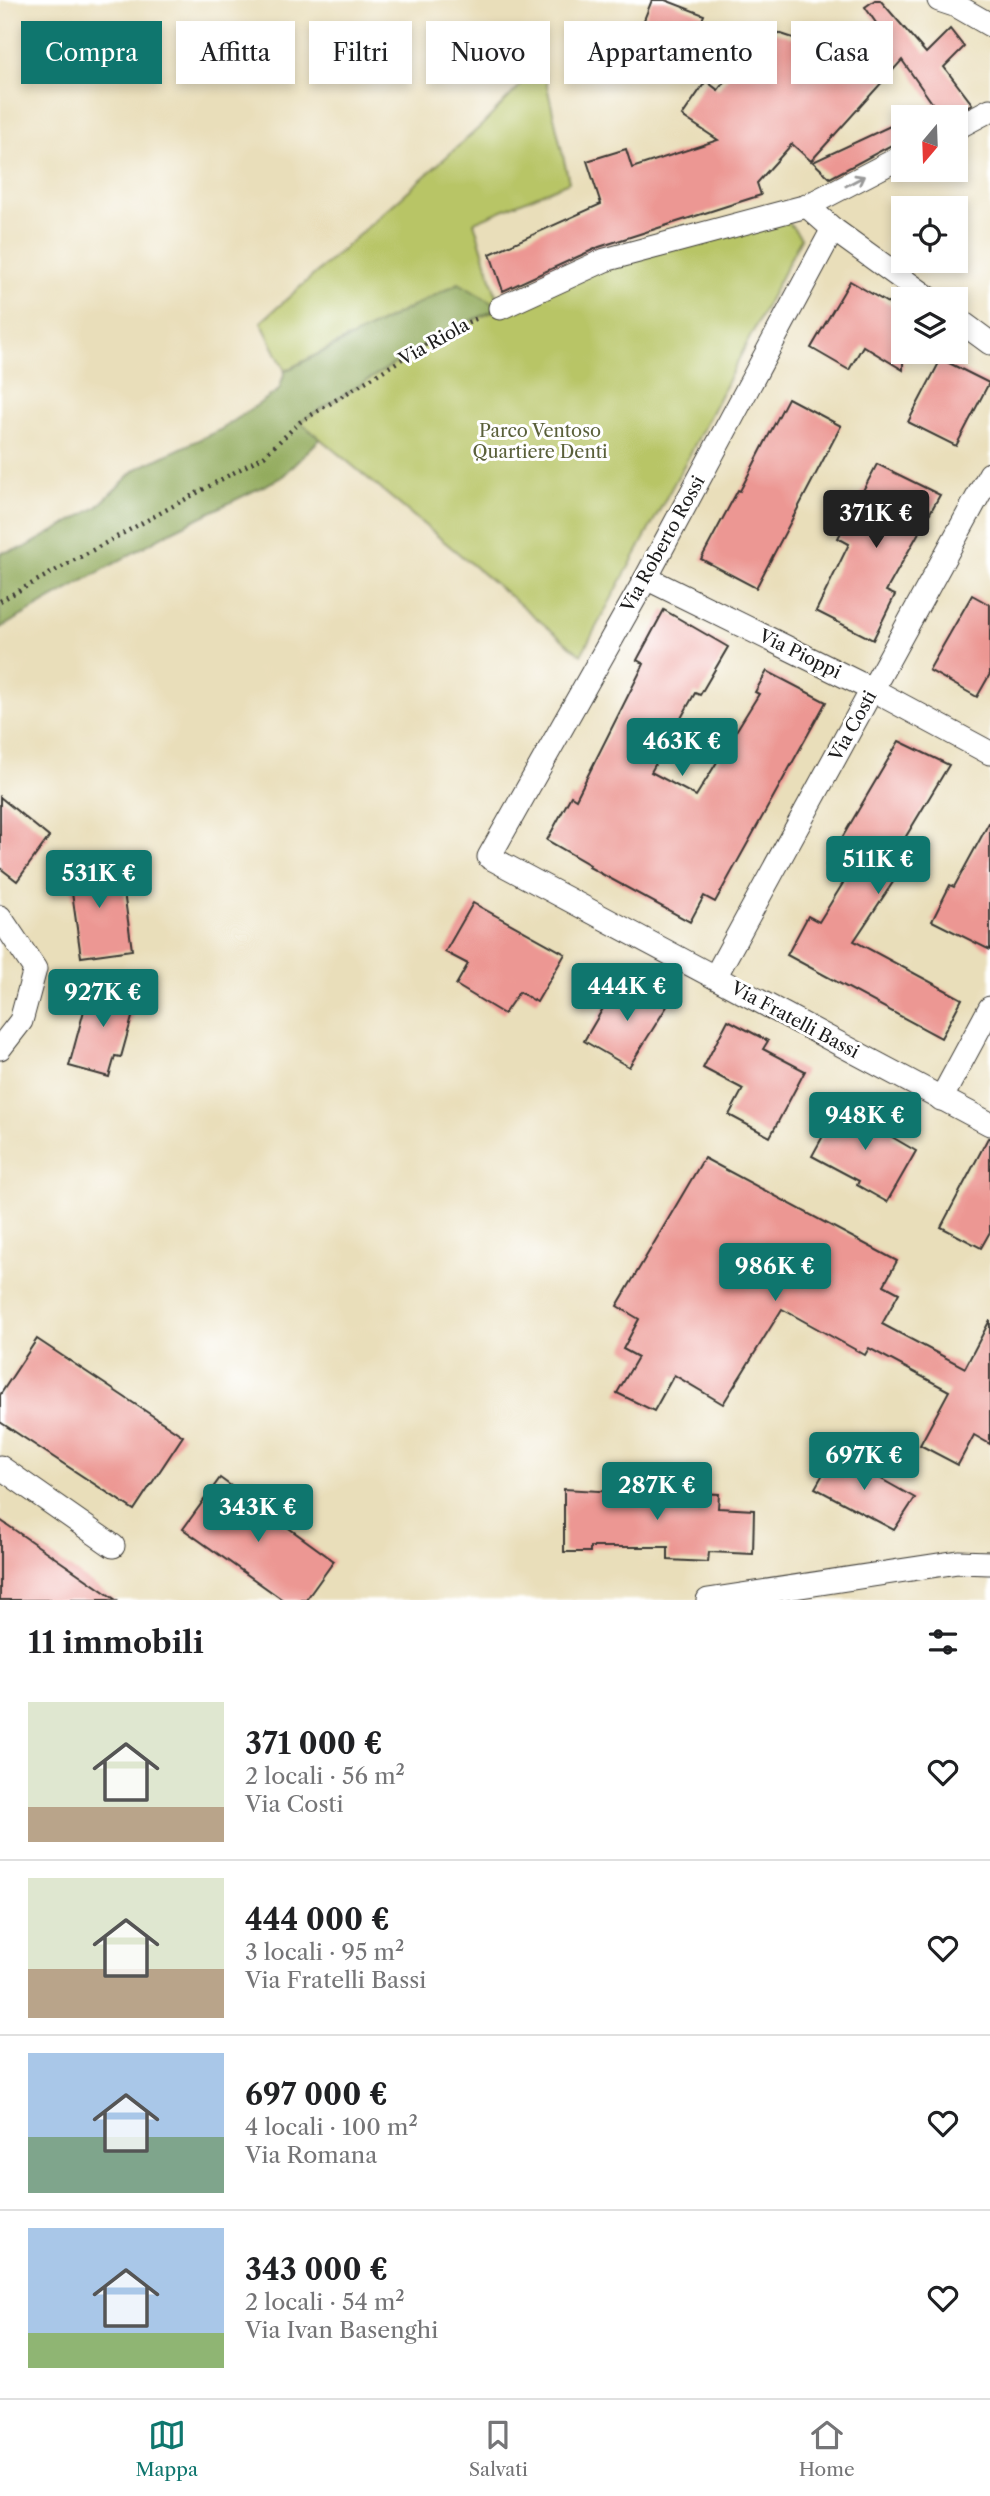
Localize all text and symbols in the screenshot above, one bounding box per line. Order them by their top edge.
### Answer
chip: Compra [21,21,162,84]
chip: Affitta [176,21,295,84]
chip: Filtri [309,21,412,84]
chip: Nuovo [426,21,550,84]
chip: Appartamento [564,21,777,84]
chip: Casa [791,21,893,84]
north arrow [891,105,968,182]
map controls [891,105,968,364]
one-way arrow [844,174,865,187]
button: locate [891,196,968,273]
button: layers [891,287,968,364]
street label: Via Riola [394,313,473,371]
park label: Parco Ventoso Quartiere Denti [472,420,608,463]
street label: Via Roberto Rossi [616,472,710,617]
pin: 371K € [819,490,933,550]
text: 371K € [839,499,913,527]
street label: Via Pioppi [754,624,845,684]
street label: Via Costi [824,687,882,766]
pin: 463K € [625,718,739,778]
text: 463K € [643,727,721,755]
pin: 511K € [821,836,935,896]
text: 511K € [842,845,914,873]
pin: 531K € [42,850,156,910]
text: 531K € [62,859,136,887]
pin: 444K € [570,964,684,1023]
pin: 927K € [46,970,160,1029]
text: 444K € [587,972,667,1000]
street label: Via Fratelli Bassi [726,977,863,1063]
text: 927K € [64,978,142,1006]
pin: 948K € [808,1092,922,1152]
text: 948K € [825,1101,905,1129]
pin: 986K € [718,1244,832,1303]
text: 986K € [735,1252,815,1280]
pin: 697K € [807,1432,921,1492]
text: 697K € [825,1441,903,1469]
pin: 287K € [600,1462,714,1522]
text: 287K € [618,1471,696,1499]
pin: 343K € [201,1484,315,1544]
text: 343K € [219,1493,297,1521]
icon: filters [924,1623,962,1661]
text: 11 immobili [28,1624,204,1661]
text: 371 000 € [245,1725,383,1762]
icon: home [84,1730,168,1814]
icon: heart [924,1753,962,1791]
text: 2 locali · 56 m² [245,1762,405,1790]
text: Via Costi [245,1790,343,1818]
text: 444 000 € [245,1901,390,1938]
icon: home [84,1906,168,1990]
icon: heart [924,1929,962,1967]
text: 3 locali · 95 m² [245,1938,404,1966]
text: Via Fratelli Bassi [245,1966,426,1994]
text: 697 000 € [245,2076,388,2113]
icon: home [84,2081,168,2165]
icon: heart [924,2104,962,2142]
text: 4 locali · 100 m² [245,2113,418,2141]
text: Via Romana [245,2141,377,2169]
text: 343 000 € [245,2251,388,2288]
icon: home [84,2256,168,2340]
icon: heart [924,2279,962,2317]
text: 2 locali · 54 m² [245,2288,405,2316]
text: Via Ivan Basenghi [245,2316,438,2344]
tab: Mappa [135,2416,198,2481]
tab: Salvati [469,2416,528,2481]
tab: Home [799,2416,855,2481]

